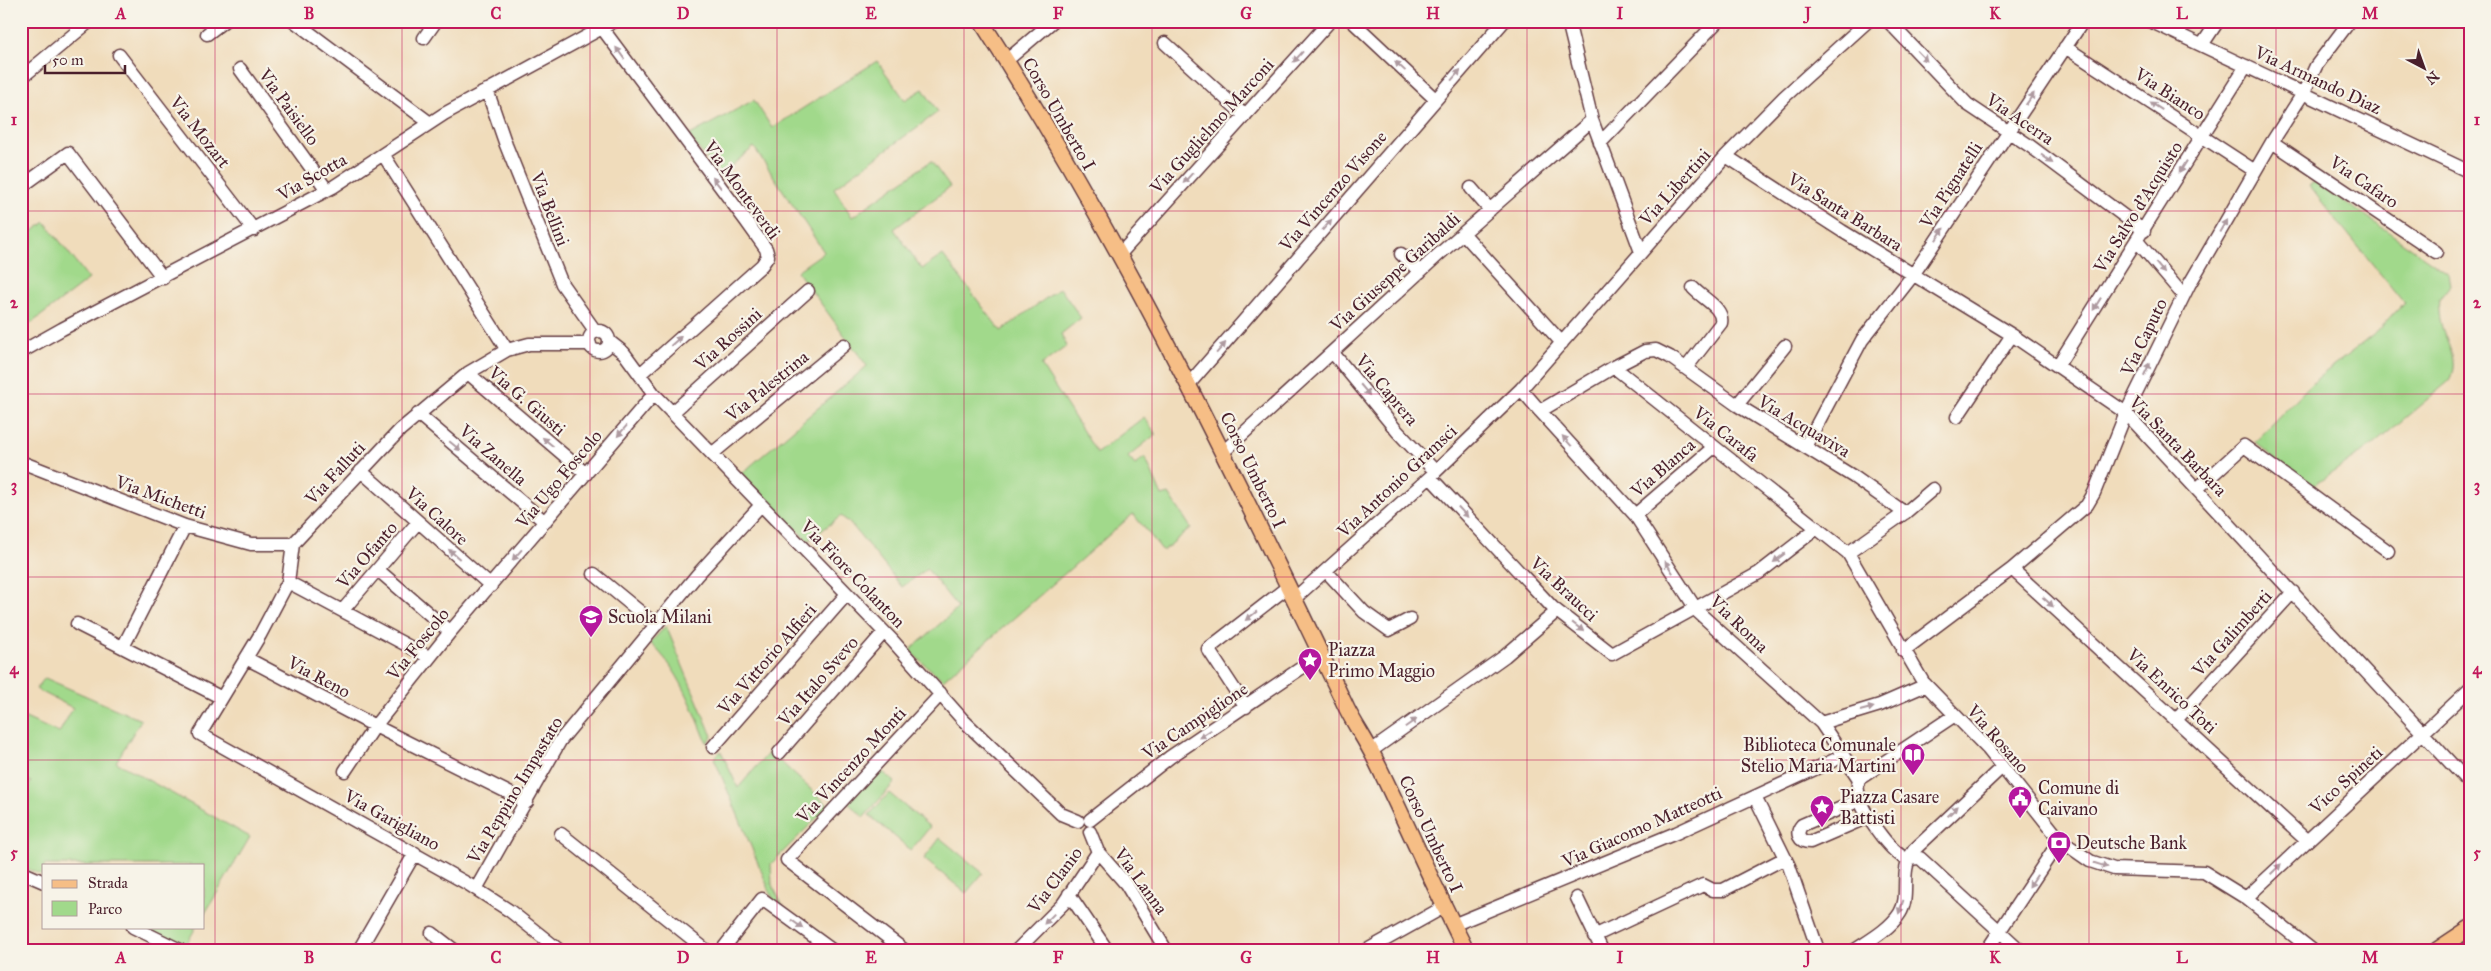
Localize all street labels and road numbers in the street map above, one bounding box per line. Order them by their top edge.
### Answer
street label: Via Armando Diaz [2250,41,2385,119]
street label: Corso Umberto I [1018,54,1100,175]
street label: Via Guglielmo Marconi [1145,54,1279,200]
street label: Via Bianco [2130,62,2209,125]
street label: Via Paisiello [253,64,324,150]
street label: Via Acerra [1981,88,2058,150]
street label: Via Mozart [164,91,235,173]
street label: Via Vincenzo Visone [1274,126,1391,257]
street label: Via Monteverdi [698,136,785,244]
street label: Via Salvo d'Acquisto [2088,137,2188,278]
street label: Via Pignatelli [1914,138,1988,234]
street label: Via Libertini [1634,144,1715,231]
street label: Via Scotta [273,148,351,206]
street label: Via Cafaro [2325,150,2403,213]
street label: Via Santa Barbara [1783,167,1907,256]
street label: Via Bellini [525,168,574,249]
street label: Via Giuseppe Garibaldi [1325,208,1465,337]
street label: Via Caputo [2115,295,2172,380]
street label: Via Rossini [689,303,766,376]
street label: Via Palestrina [720,345,813,427]
street label: Via Caprera [1350,349,1423,430]
street label: Via G. Giusti [483,361,570,441]
street label: Via Acquaviva [1752,389,1855,463]
street label: Via Santa Barbara [2124,390,2232,501]
street label: Via Carafa [1688,401,1763,467]
street label: Corso Umberto I [1215,408,1291,532]
street label: Via Zanella [454,419,532,491]
street label: Via Antonio Gramsci [1332,420,1461,543]
street label: Via Ugo Foscolo [511,425,607,534]
street label: Via Blanca [1626,434,1700,503]
street label: Via Falluti [300,437,370,510]
street label: Via Michetti [112,470,209,524]
street label: Via Calore [400,481,473,550]
street label: Via Fiore Colanton [795,515,910,633]
street label: Via Ofanto [331,517,402,594]
street label: Via Braucci [1525,551,1603,626]
street label: Via Galimberti [2187,585,2277,682]
street label: Via Roma [1704,590,1773,658]
street label: Via Vittorio Alfieri [712,599,821,720]
street label: Via Foscolo [382,603,454,685]
street label: Via Italo Svevo [772,632,863,731]
street label: Via Enrico Toti [2122,643,2222,738]
street label: Via Reno [283,651,354,703]
street label: Via Campiglione [1137,678,1252,766]
street label: Via Rosano [1962,699,2034,778]
street label: Via Vincenzo Monti [791,702,911,828]
street label: Via Peppino Impastato [462,712,568,868]
street label: Vico Spineti [2304,741,2387,819]
street label: Corso Umberto I [1394,772,1468,896]
street label: Via Giacomo Matteotti [1558,782,1725,873]
street label: Via Garigliano [339,784,444,856]
street label: Via Clanio [1022,842,1087,918]
street label: Via Lanna [1109,843,1173,919]

